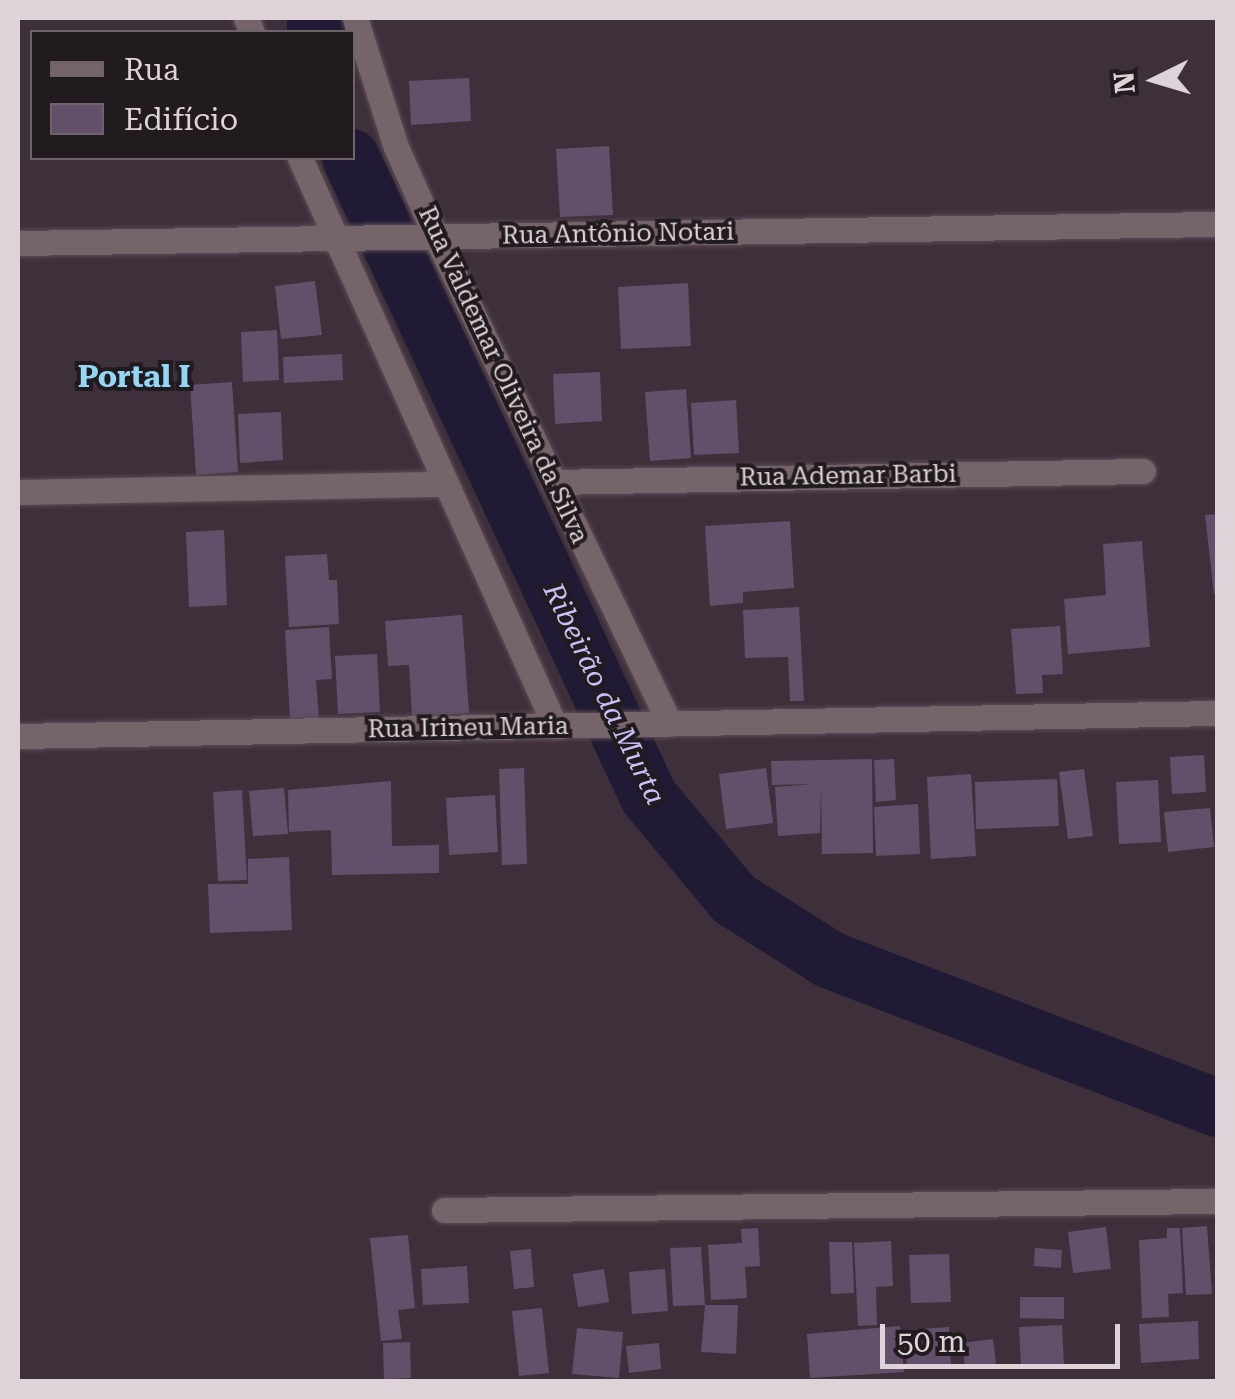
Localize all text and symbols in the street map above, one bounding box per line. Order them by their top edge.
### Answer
legend [30,30,355,160]
north arrow [1105,30,1205,130]
text: Rua [124,52,179,87]
text: N [1107,70,1142,95]
text: Edifício [124,102,238,137]
street label: Rua Valdemar Oliveira da Silva [412,202,594,548]
street label: Rua Antônio Notari [502,217,734,251]
district label: Portal I [78,359,190,395]
street label: Rua Ademar Barbi [739,459,957,493]
water label: Ribeirão da Murta [536,578,672,810]
street label: Rua Irineu Maria [367,711,569,745]
scale bar [885,1304,1125,1366]
text: 50 m [897,1324,966,1359]

